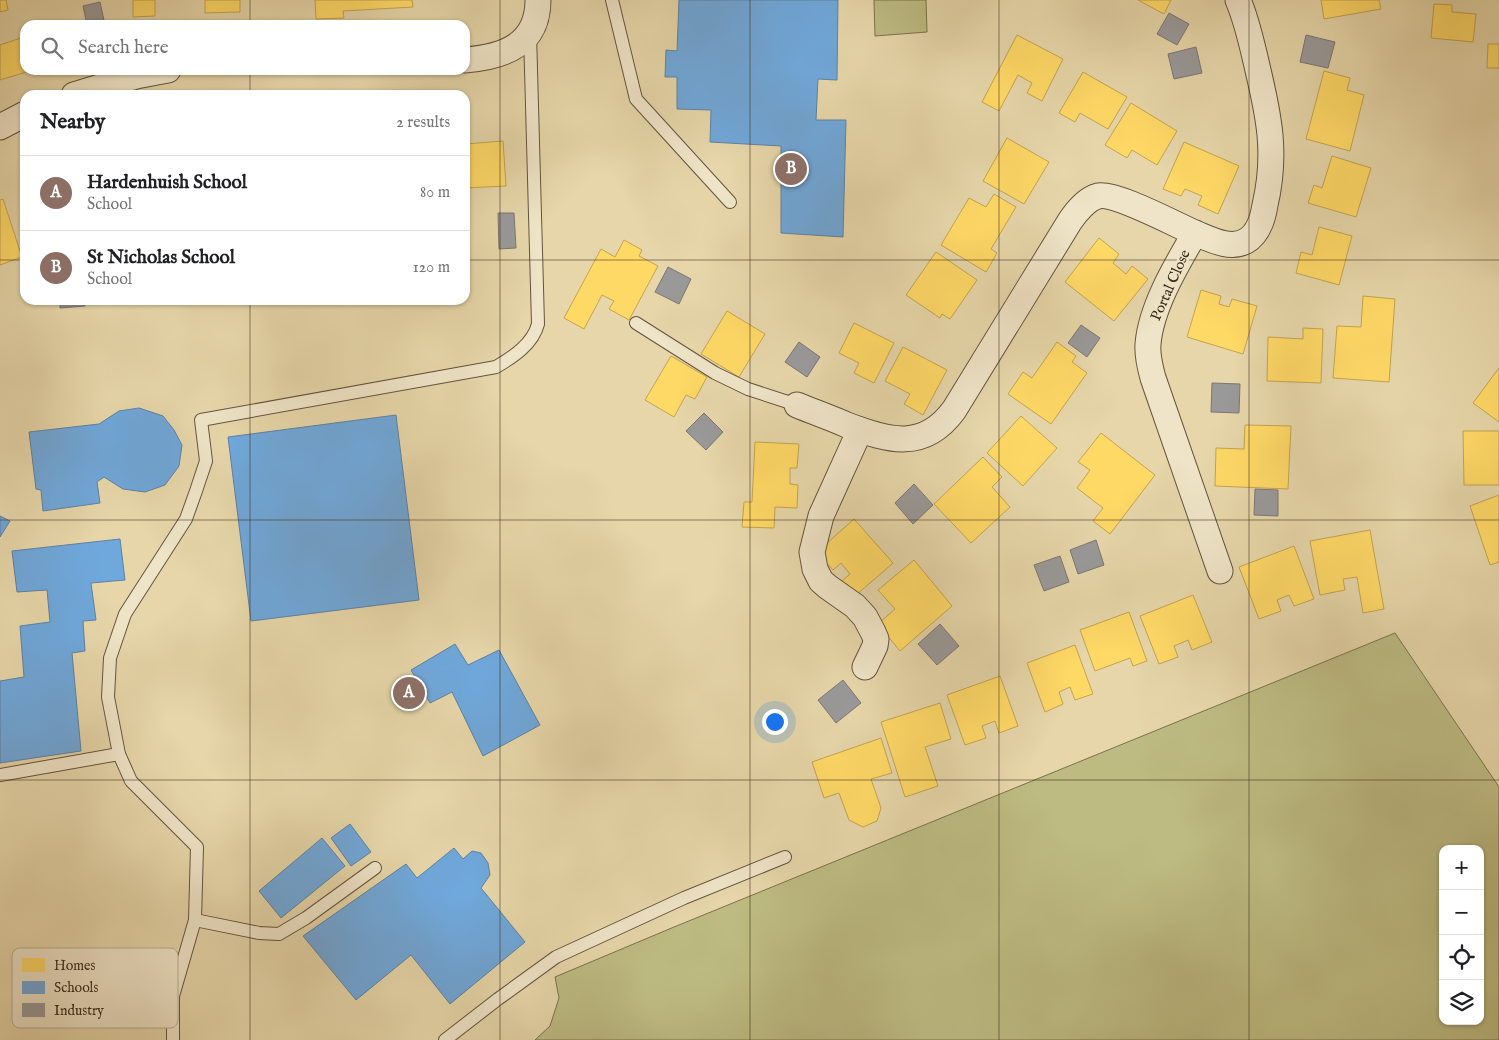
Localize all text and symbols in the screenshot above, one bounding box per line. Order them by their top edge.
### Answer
search box [20,20,470,75]
icon: search [38,34,66,62]
text: Search here [78,36,169,60]
text: Nearby [40,109,105,136]
text: 2 results [396,113,450,133]
pin: B [775,150,807,188]
text: Hardenhuish School [87,171,247,195]
text: A [51,183,61,203]
text: 80 m [420,183,450,203]
text: School [87,195,132,215]
text: St Nicholas School [87,246,235,270]
street label: Portal Close [1146,247,1195,324]
text: B [51,258,61,278]
text: 120 m [413,258,450,278]
text: School [87,270,132,290]
pin: A [393,674,425,712]
your location [762,709,788,735]
map controls [1439,845,1484,1025]
button: + [1439,845,1484,890]
button: − [1439,890,1484,935]
button: locate [1439,935,1484,980]
legend [12,948,178,1028]
text: Homes [54,957,96,975]
text: Schools [54,979,98,997]
button: layers [1439,980,1484,1025]
text: Industry [54,1002,104,1020]

